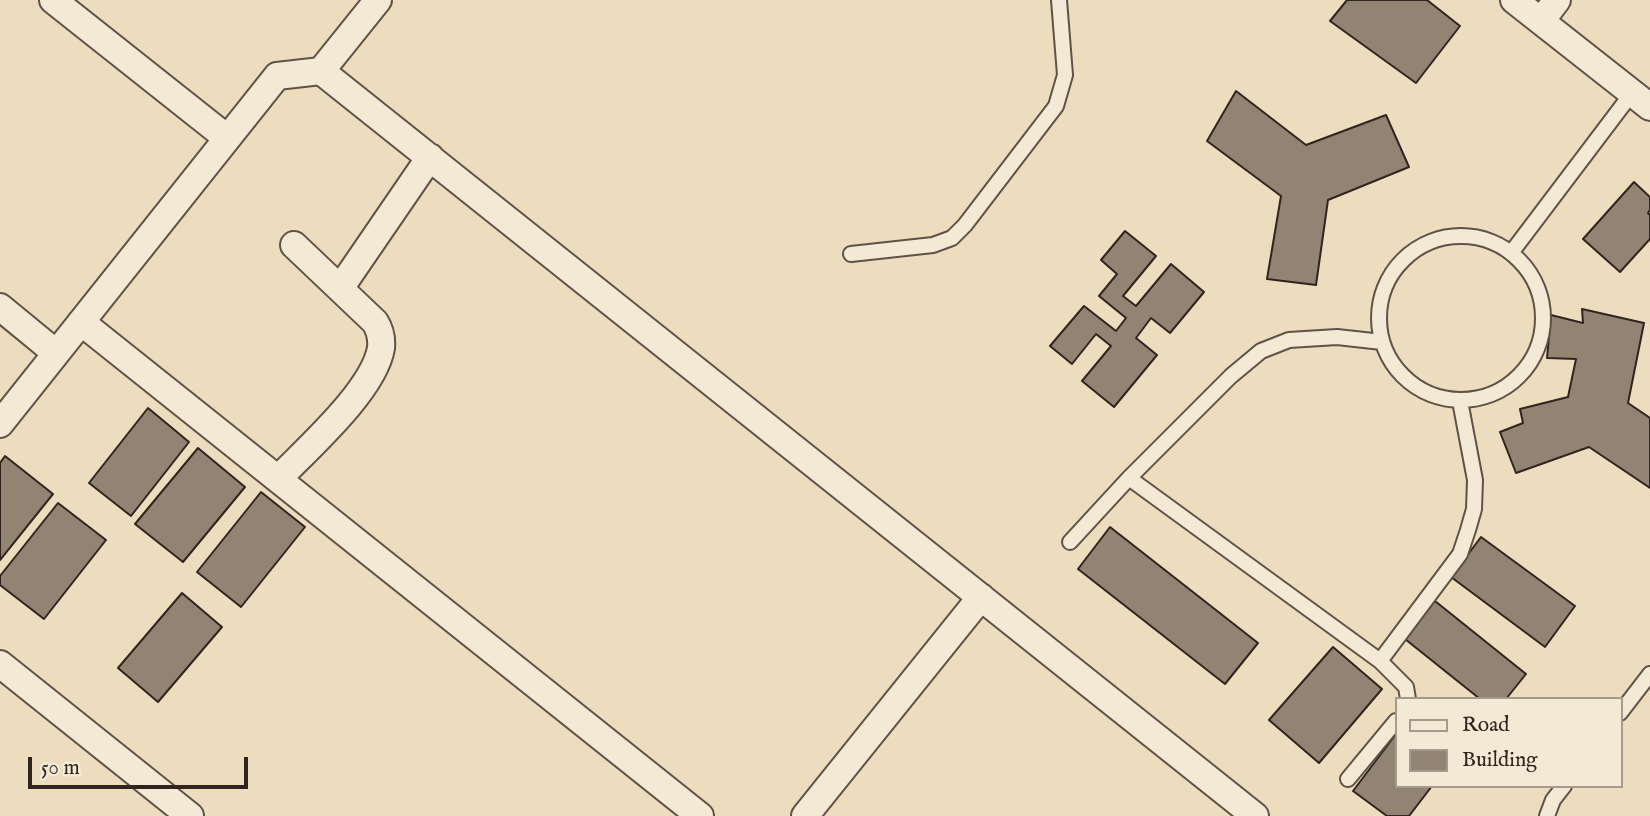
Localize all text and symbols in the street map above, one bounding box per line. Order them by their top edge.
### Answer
legend [1394,697,1622,788]
text: Road [1462,712,1509,739]
scale bar [32,742,252,786]
text: Building [1462,747,1537,774]
text: 50 m [41,755,80,782]

